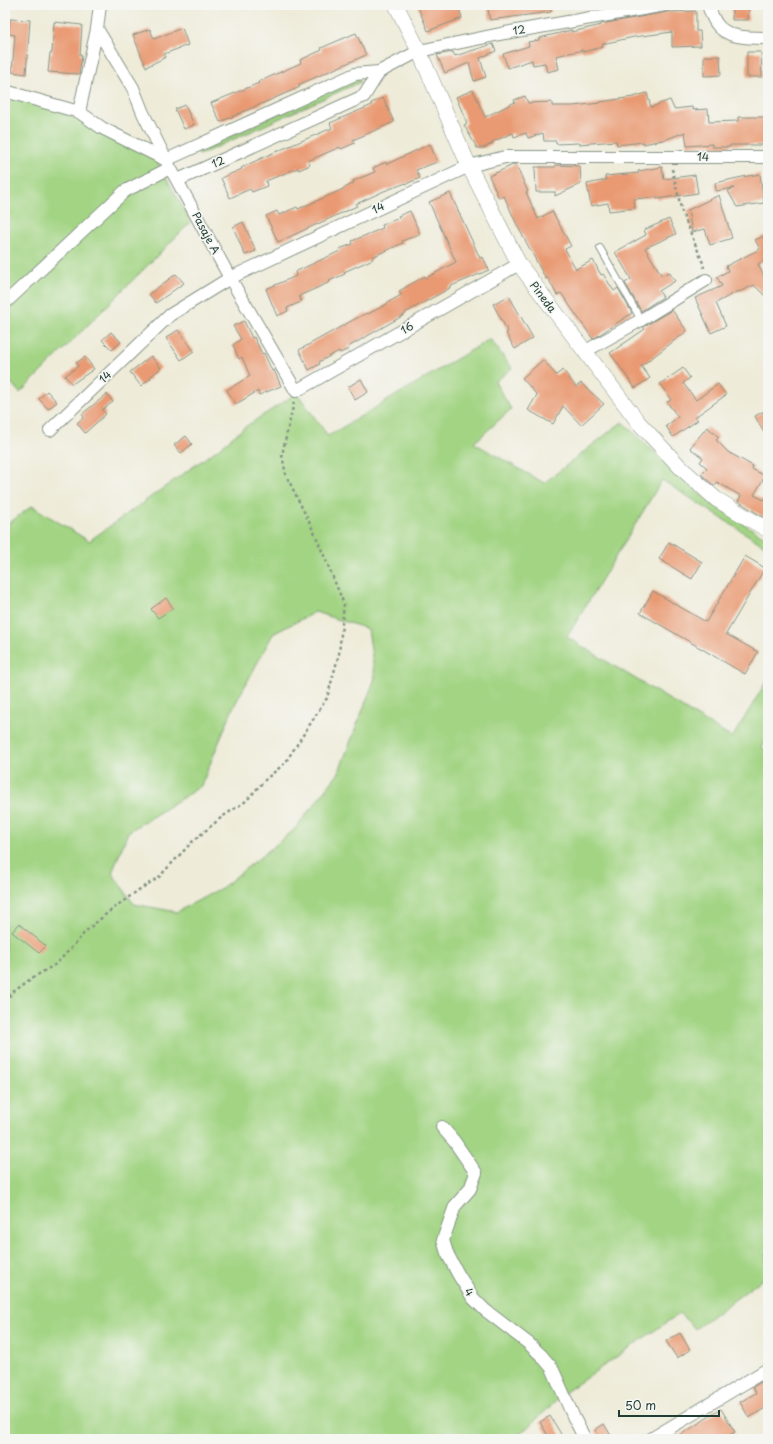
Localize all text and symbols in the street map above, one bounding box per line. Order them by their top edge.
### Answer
street label: 12 [511,20,527,39]
street label: 14 [697,148,709,165]
street label: 12 [209,151,227,172]
street label: 14 [369,197,387,218]
street label: Pasaje A [188,209,225,257]
street label: Pineda [526,277,561,316]
street label: 16 [397,317,417,338]
street label: 14 [94,366,115,387]
street label: 4 [460,1284,478,1299]
scale bar [619,1392,719,1418]
text: 50 m [625,1396,656,1414]

